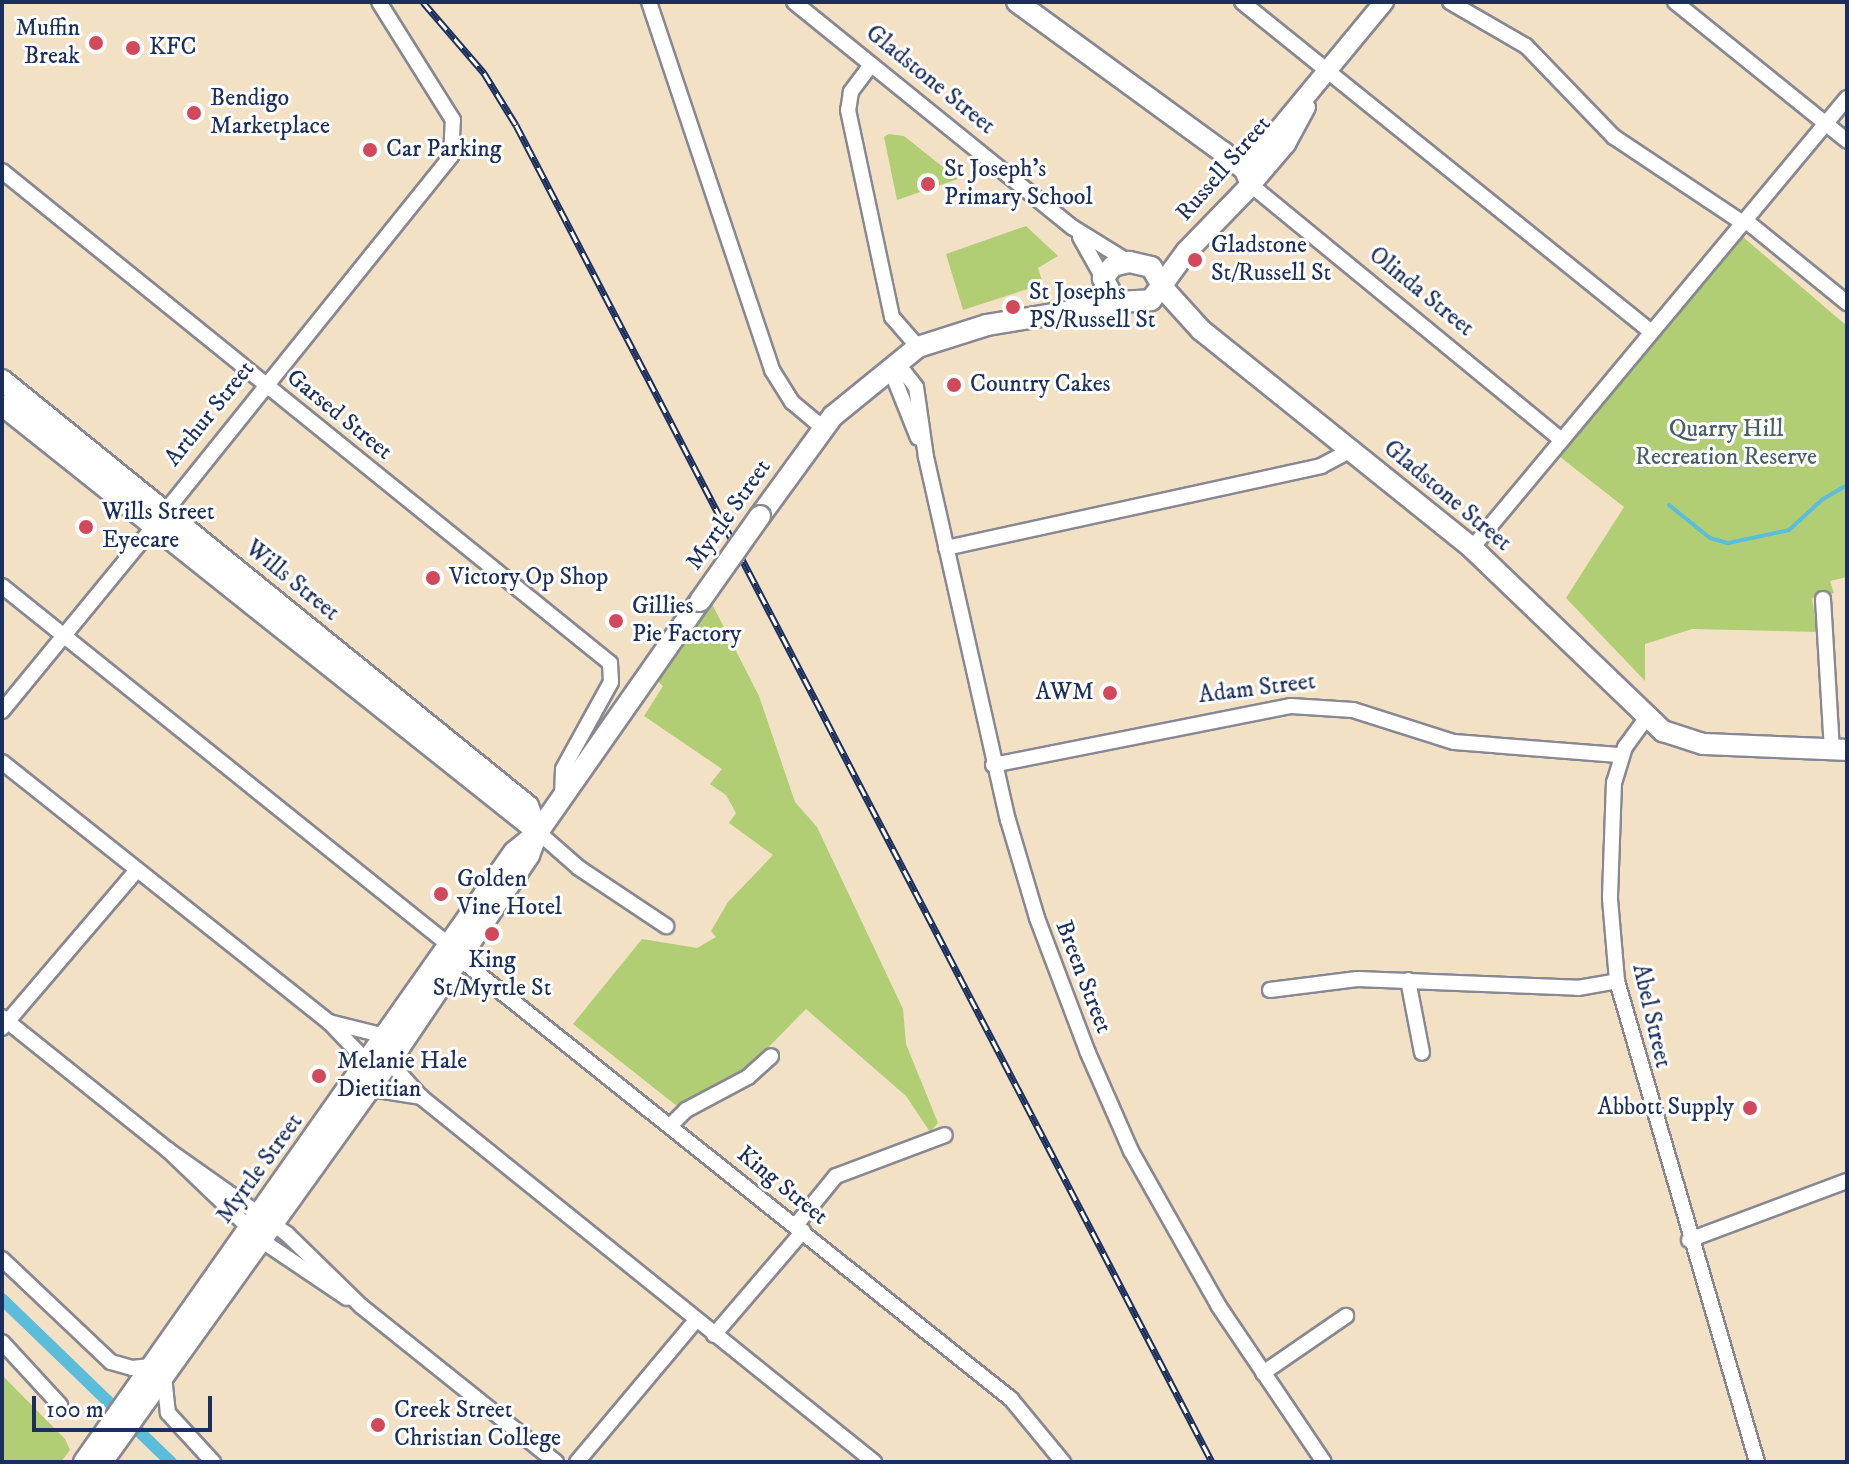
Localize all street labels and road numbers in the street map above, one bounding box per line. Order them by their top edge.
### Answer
street label: Gladstone Street [860,19,1000,141]
street label: Russell Street [1171,111,1277,227]
street label: Olinda Street [1363,241,1479,343]
street label: Arthur Street [159,356,261,472]
street label: Garsed Street [280,364,398,466]
street label: Gladstone Street [1377,434,1517,558]
street label: Myrtle Street [680,454,778,576]
street label: Wills Street [239,534,345,628]
street label: Adam Street [1197,668,1317,710]
street label: Breen Street [1048,917,1118,1037]
street label: Abel Street [1625,961,1677,1071]
street label: Myrtle Street [211,1109,309,1229]
street label: King Street [731,1140,833,1232]

